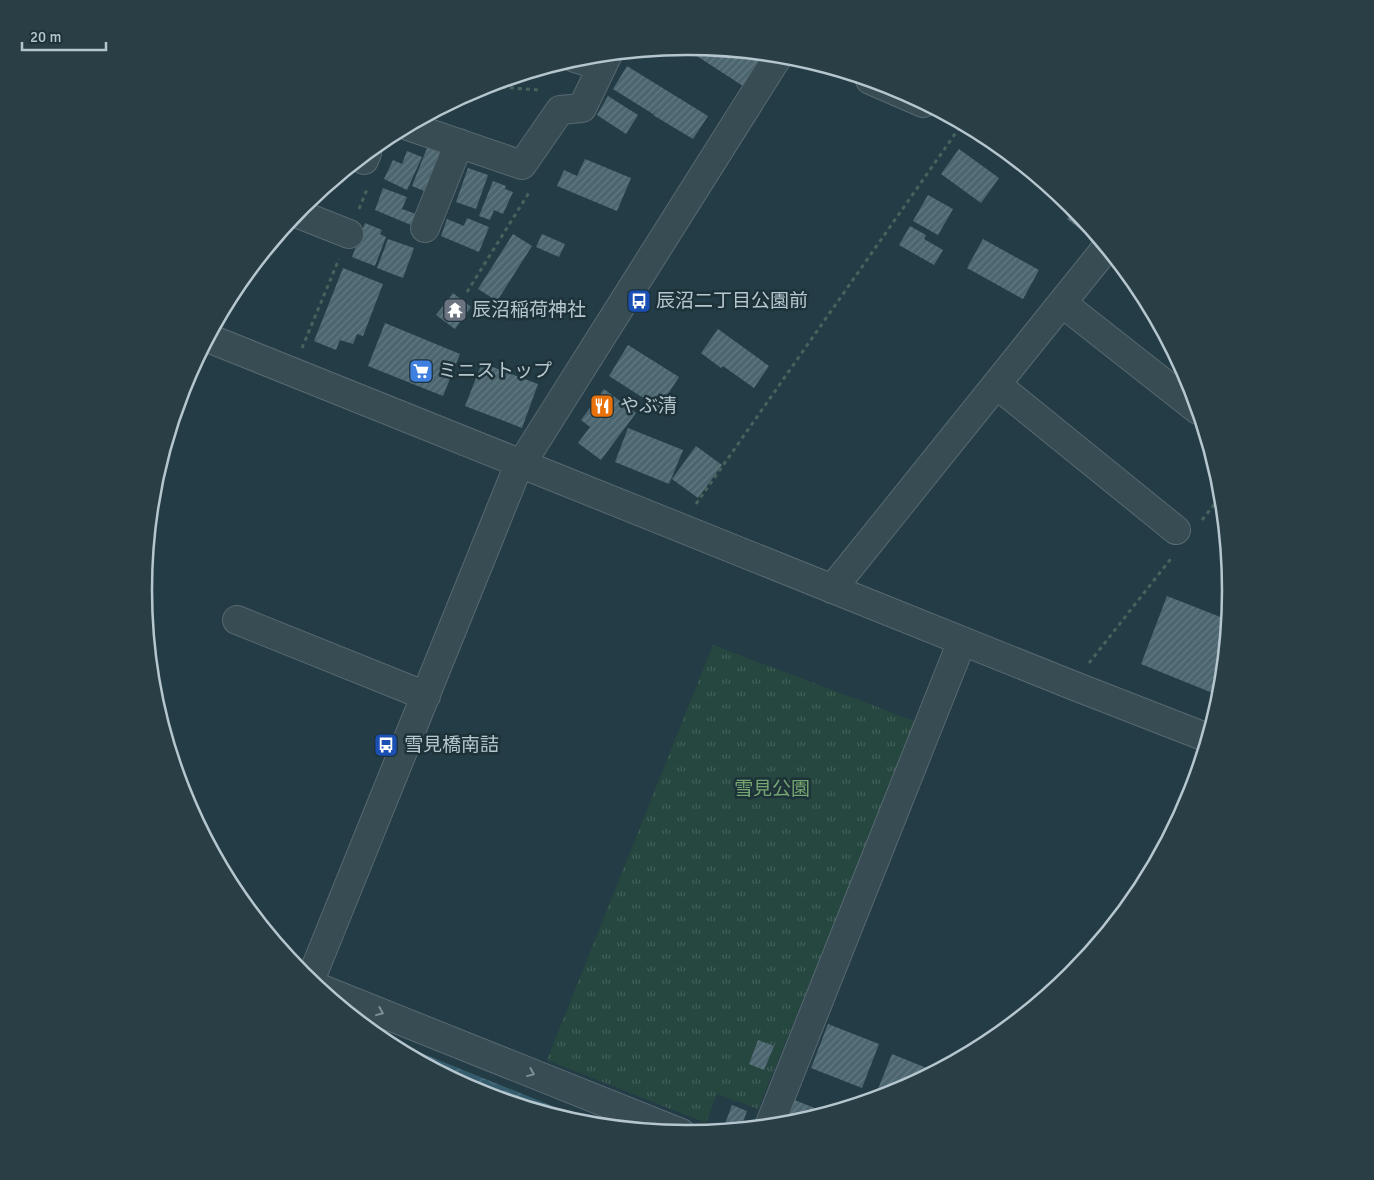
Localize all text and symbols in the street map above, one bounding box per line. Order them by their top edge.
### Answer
scale bar [22,20,106,52]
text: 20 m [30,28,61,46]
bus stop icon: 辰沼二丁目公園前 [626,288,652,314]
place label: 辰沼二丁目公園前 [656,289,808,313]
temple icon: 辰沼稲荷神社 [442,297,468,323]
place label: 辰沼稲荷神社 [472,298,586,322]
supermarket icon: ミニストップ [408,358,434,384]
place label: ミニストップ [438,359,552,383]
restaurant icon: やぶ清 [589,393,615,419]
place label: やぶ清 [620,394,677,418]
bus stop icon: 雪見橋南詰 [373,732,399,758]
place label: 雪見橋南詰 [404,733,499,757]
park label: 雪見公園 [734,777,810,801]
one-way arrow [376,1007,384,1017]
one-way arrow [526,1067,535,1077]

